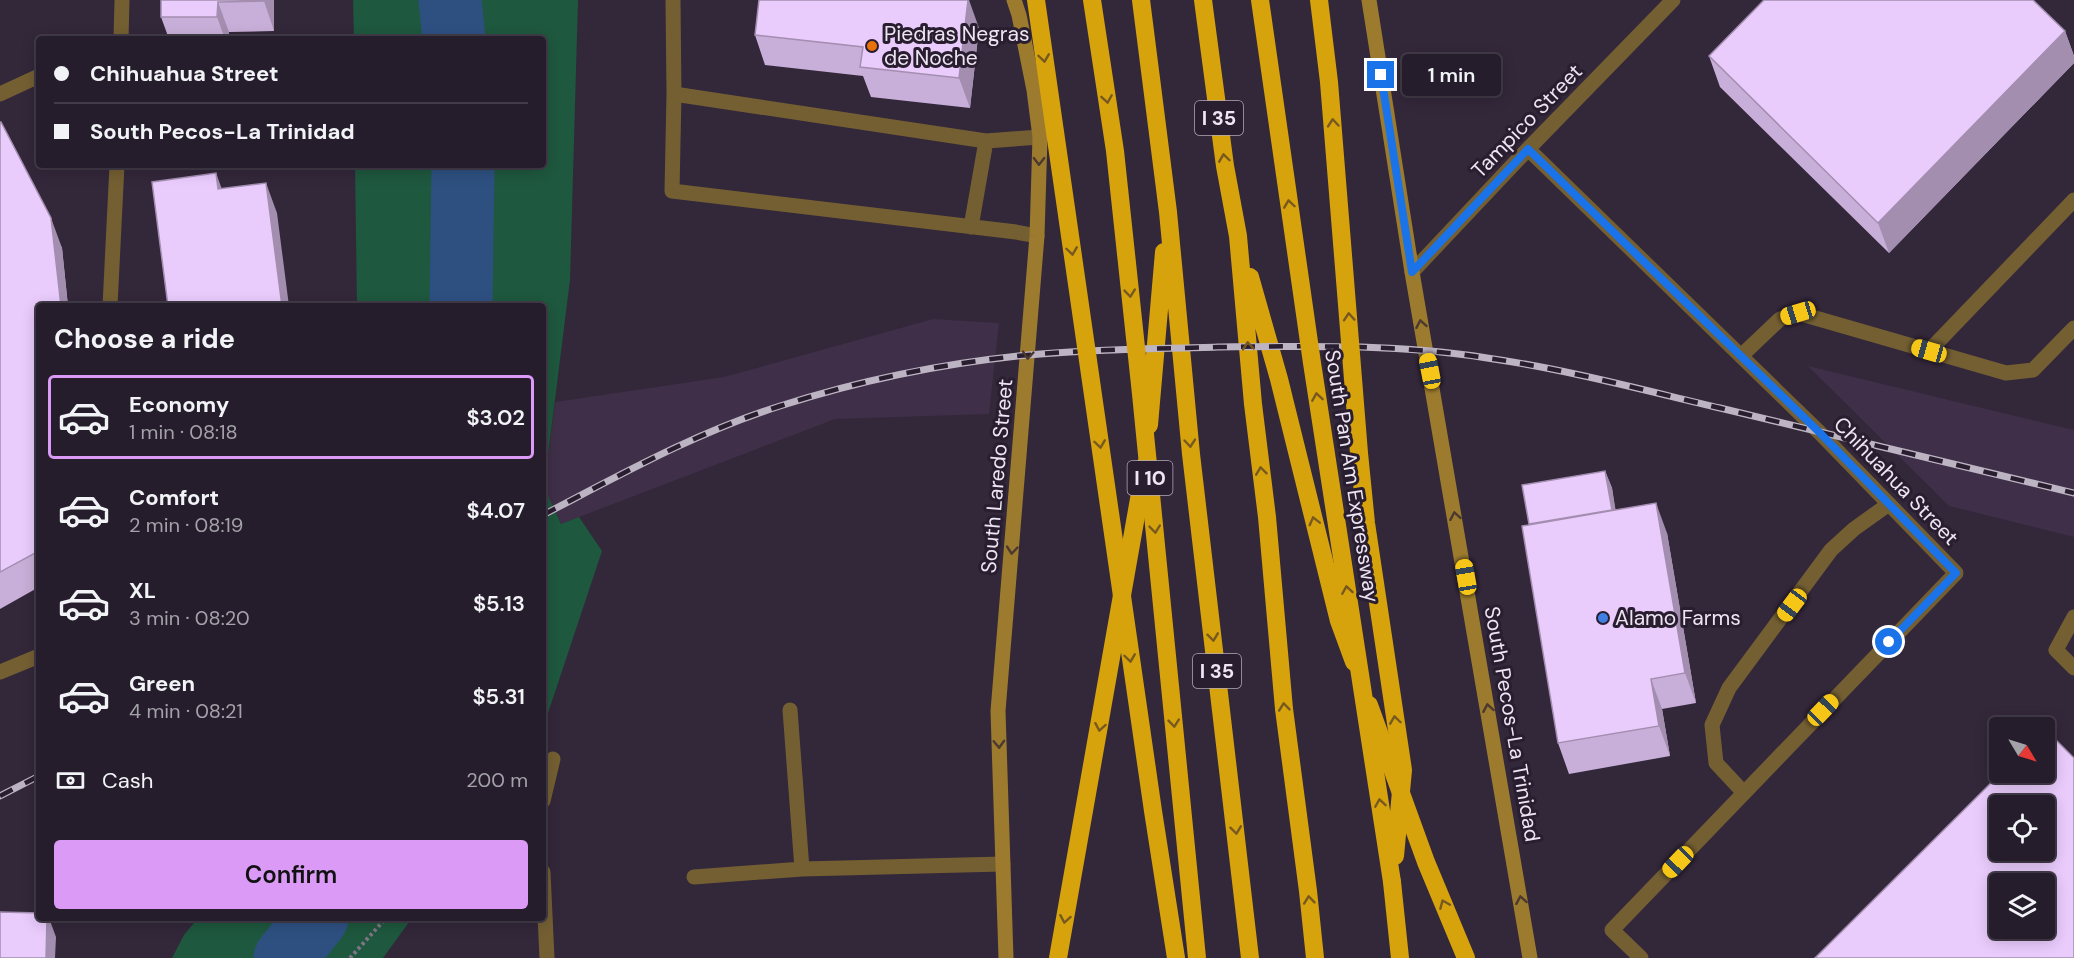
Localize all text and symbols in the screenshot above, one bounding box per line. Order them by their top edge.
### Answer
place label: Piedras Negras de Noche [884,20,1029,72]
marker: Piedras Negras de Noche [865,39,879,53]
one-way arrow [1038,53,1050,63]
callout: 1 min [1402,54,1501,96]
street label: Tampico Street [1465,58,1589,184]
text: Chihuahua Street [90,59,279,88]
route end [1367,61,1394,88]
text: 1 min [1428,62,1475,88]
one-way arrow [1101,95,1113,104]
road number: I 35 [1195,101,1243,135]
text: South Pecos-La Trinidad [90,117,355,146]
one-way arrow [1327,119,1340,128]
one-way arrow [1218,153,1230,162]
one-way arrow [1033,156,1045,165]
one-way arrow [1284,200,1296,209]
one-way arrow [1066,246,1078,255]
one-way arrow [1124,288,1136,297]
car [1778,299,1818,327]
one-way arrow [1343,313,1356,322]
one-way arrow [1416,319,1428,328]
text: Choose a ride [54,321,235,356]
car [1909,337,1949,365]
one-way arrow [1242,341,1255,350]
street label: South Pan Am Expressway [1318,348,1386,605]
one-way arrow [1022,351,1035,360]
car [1418,352,1442,390]
street label: South Laredo Street [975,378,1019,574]
icon: car [57,390,111,444]
text: Economy [129,390,229,419]
one-way arrow [1311,393,1323,402]
text: $3.02 [466,403,525,432]
street label: Chihuahua Street [1827,411,1965,551]
text: 1 min · 08:18 [129,419,238,445]
one-way arrow [1093,439,1105,449]
one-way arrow [1184,439,1197,448]
road number: I 10 [1128,461,1172,495]
one-way arrow [1256,466,1268,475]
icon: car [57,483,111,537]
text: Comfort [129,483,219,512]
text: $4.07 [467,496,525,525]
one-way arrow [1449,511,1462,521]
text: 2 min · 08:19 [129,512,243,538]
one-way arrow [1308,516,1321,526]
one-way arrow [1148,524,1161,533]
one-way arrow [1006,545,1019,554]
car [1454,558,1478,596]
icon: car [57,576,111,630]
text: XL [129,576,156,605]
one-way arrow [1341,585,1353,595]
car [1774,585,1810,625]
text: $5.13 [473,589,525,618]
street label: South Pecos-La Trinidad [1477,604,1547,844]
place label: Alamo Farms [1615,604,1741,632]
text: 3 min · 08:20 [129,605,250,631]
marker: Alamo Farms [1596,611,1610,625]
route start [1875,628,1902,655]
one-way arrow [1206,632,1219,641]
one-way arrow [1124,653,1136,662]
road number: I 35 [1193,654,1241,688]
icon: car [57,669,111,723]
text: Green [129,669,195,698]
text: $5.31 [472,682,525,711]
car [1804,691,1842,729]
text: 4 min · 08:21 [129,698,243,724]
one-way arrow [1278,702,1291,711]
one-way arrow [1482,703,1495,713]
one-way arrow [1390,715,1402,724]
north arrow [1989,717,2055,783]
map controls [1989,717,2055,939]
one-way arrow [1167,718,1180,727]
one-way arrow [1094,722,1107,732]
one-way arrow [993,740,1005,749]
icon: cash [54,764,87,797]
text: Cash [102,766,153,795]
text: 200 m [466,767,528,793]
button: locate [1989,795,2055,861]
one-way arrow [1374,799,1386,808]
one-way arrow [1229,826,1242,835]
button: Confirm [54,840,528,909]
car [1659,843,1697,881]
button: layers [1989,873,2055,939]
one-way arrow [1303,895,1316,904]
one-way arrow [1515,896,1527,905]
one-way arrow [1439,899,1451,910]
one-way arrow [1059,914,1072,924]

